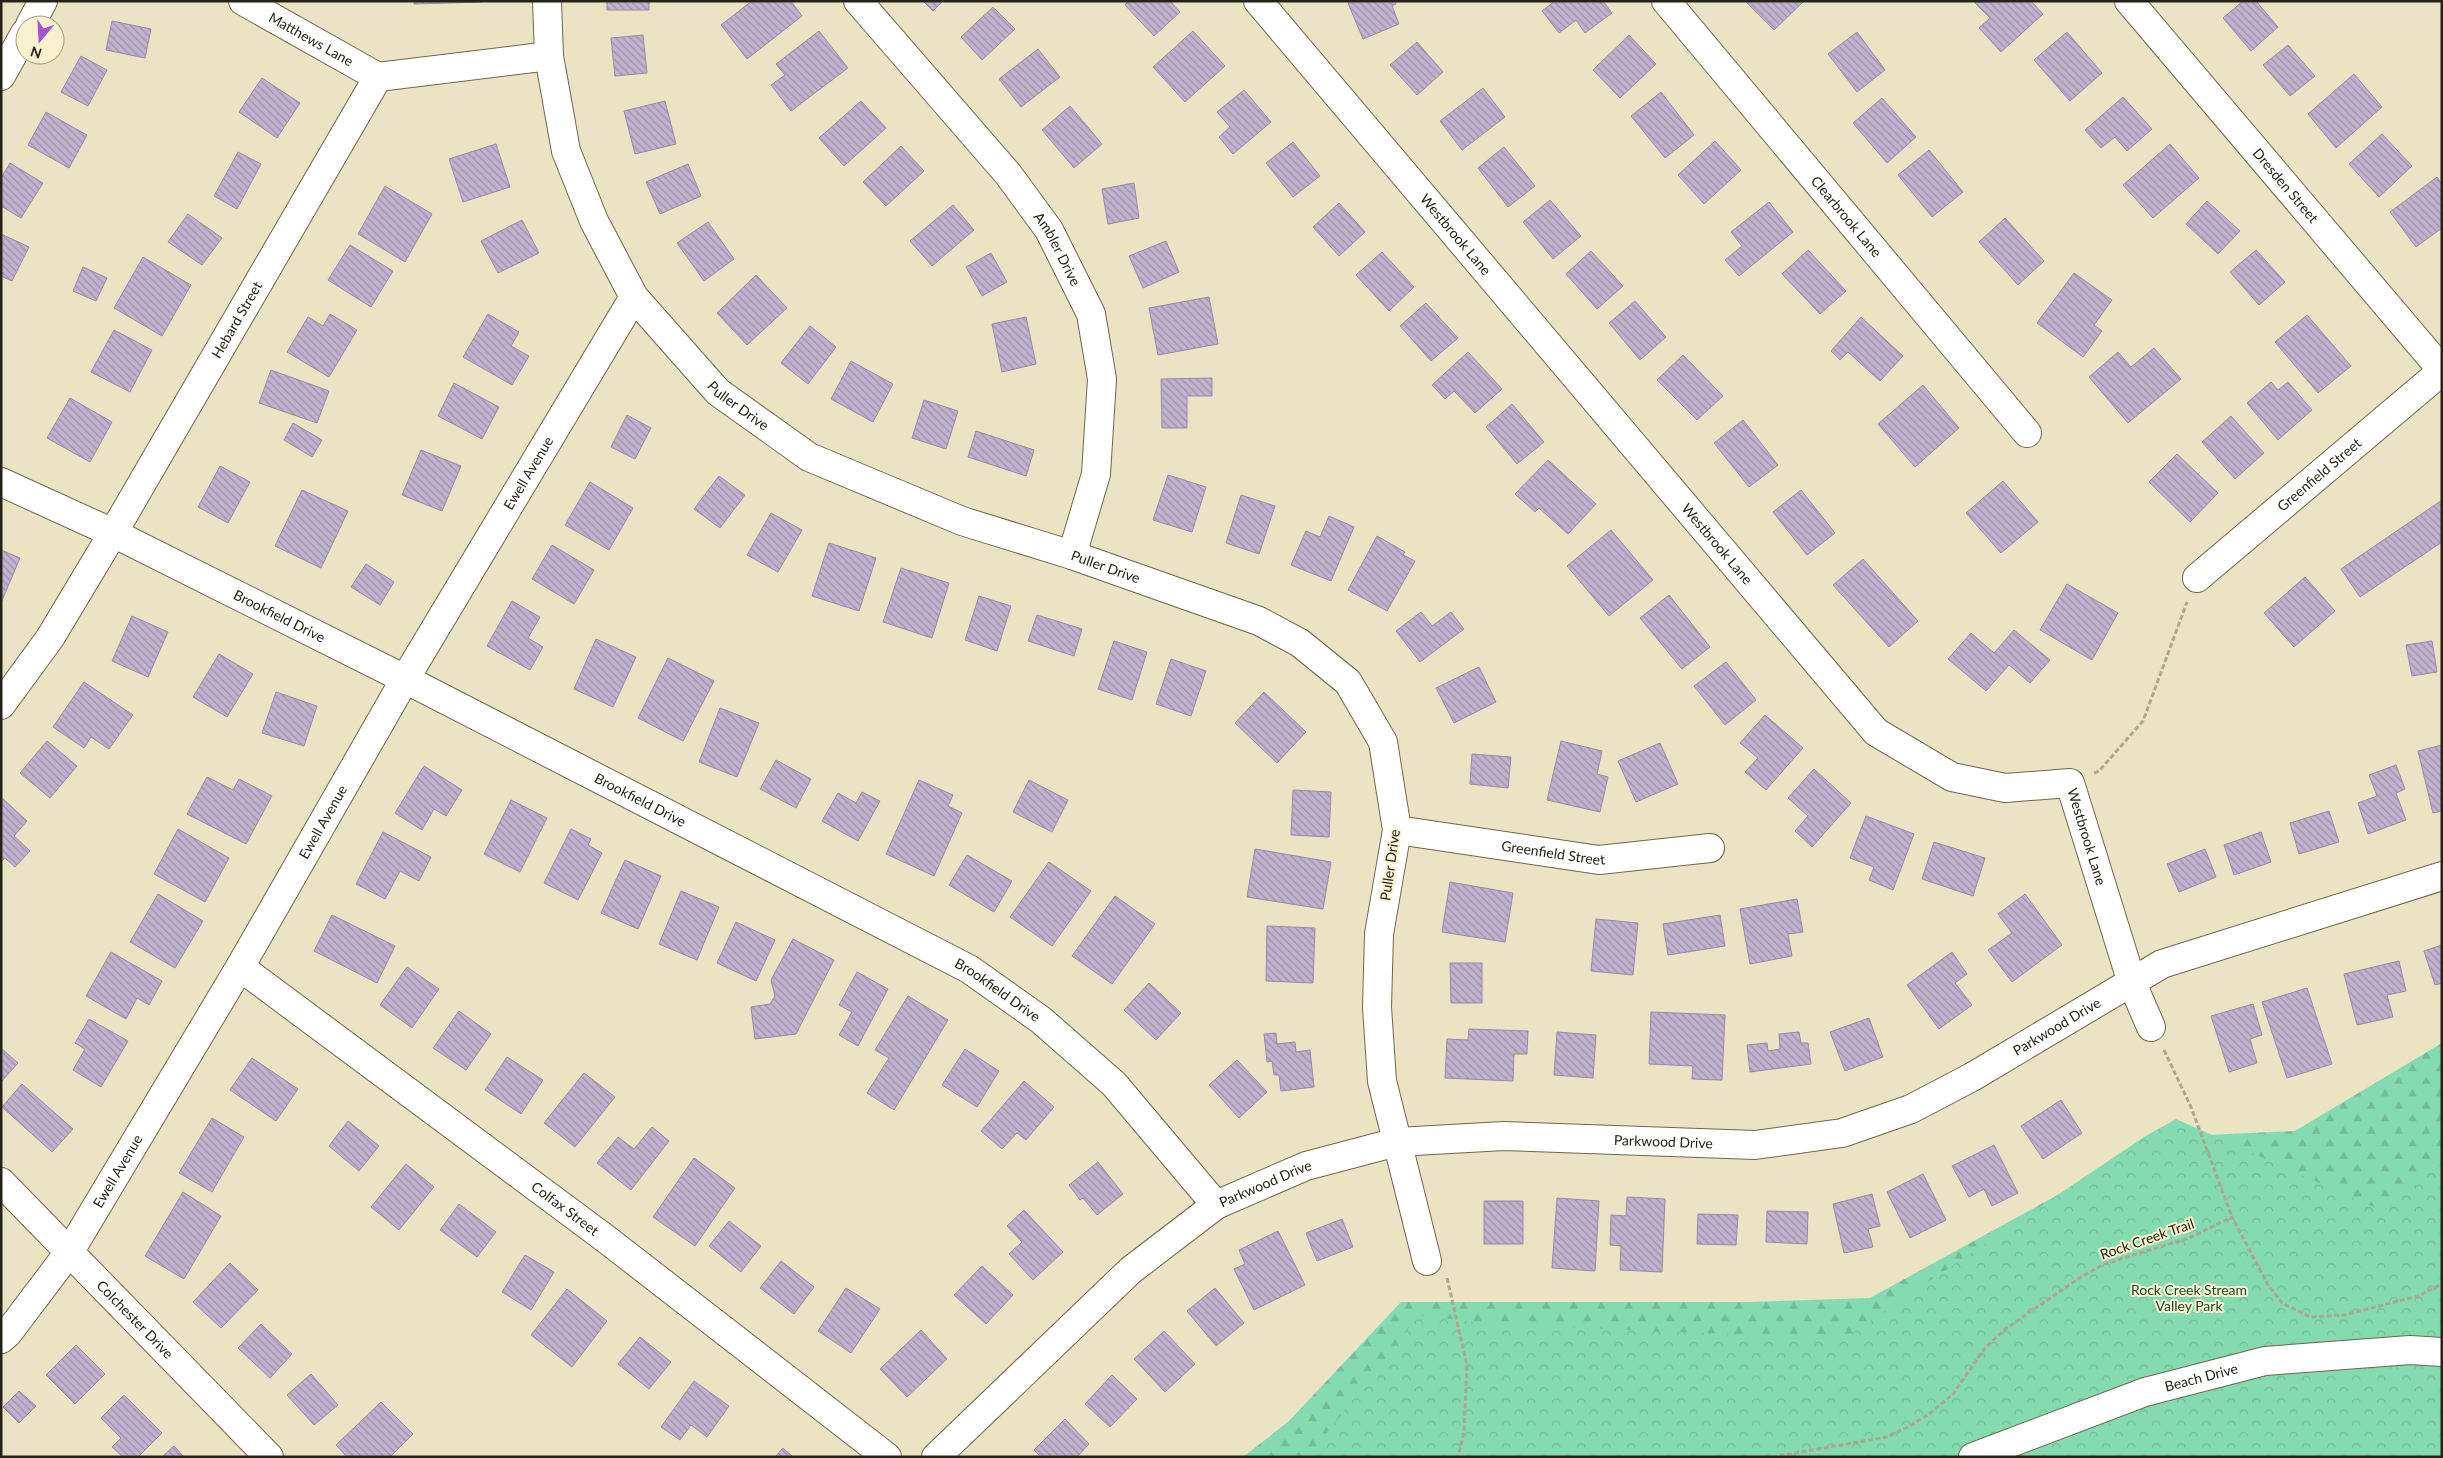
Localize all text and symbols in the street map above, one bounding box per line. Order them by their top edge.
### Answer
street label: Matthews Lane [266,8,357,69]
north arrow [15,15,65,65]
text: N [28,43,44,63]
street label: Dresden Street [2250,145,2322,226]
street label: Clearbrook Lane [1808,172,1885,260]
street label: Westbrook Lane [1417,190,1495,278]
street label: Ambler Drive [1031,208,1084,288]
street label: Hebard Street [208,278,265,361]
street label: Puller Drive [704,377,772,434]
street label: Ewell Avenue [500,433,556,513]
street label: Greenfield Street [2273,434,2364,515]
street label: Westbrook Lane [1678,500,1756,588]
street label: Puller Drive [1069,546,1142,586]
street label: Brookfield Drive [231,586,328,646]
street label: Brookfield Drive [592,769,689,830]
street label: Ewell Avenue [295,782,350,862]
street label: Westbrook Lane [2064,786,2110,887]
street label: Puller Drive [1376,828,1403,902]
street label: Greenfield Street [1500,837,1606,868]
street label: Brookfield Drive [952,954,1044,1025]
street label: Parkwood Drive [2010,994,2103,1059]
street label: Ewell Avenue [89,1131,146,1211]
street label: Parkwood Drive [1614,1131,1713,1151]
street label: Parkwood Drive [1216,1156,1313,1211]
street label: Colfax Street [528,1178,602,1239]
street label: Rock Creek Trail [2098,1215,2196,1263]
street label: Colchester Drive [93,1276,177,1362]
park label: Rock Creek Stream Valley Park [2131,1281,2247,1314]
street label: Beach Drive [2163,1359,2240,1395]

